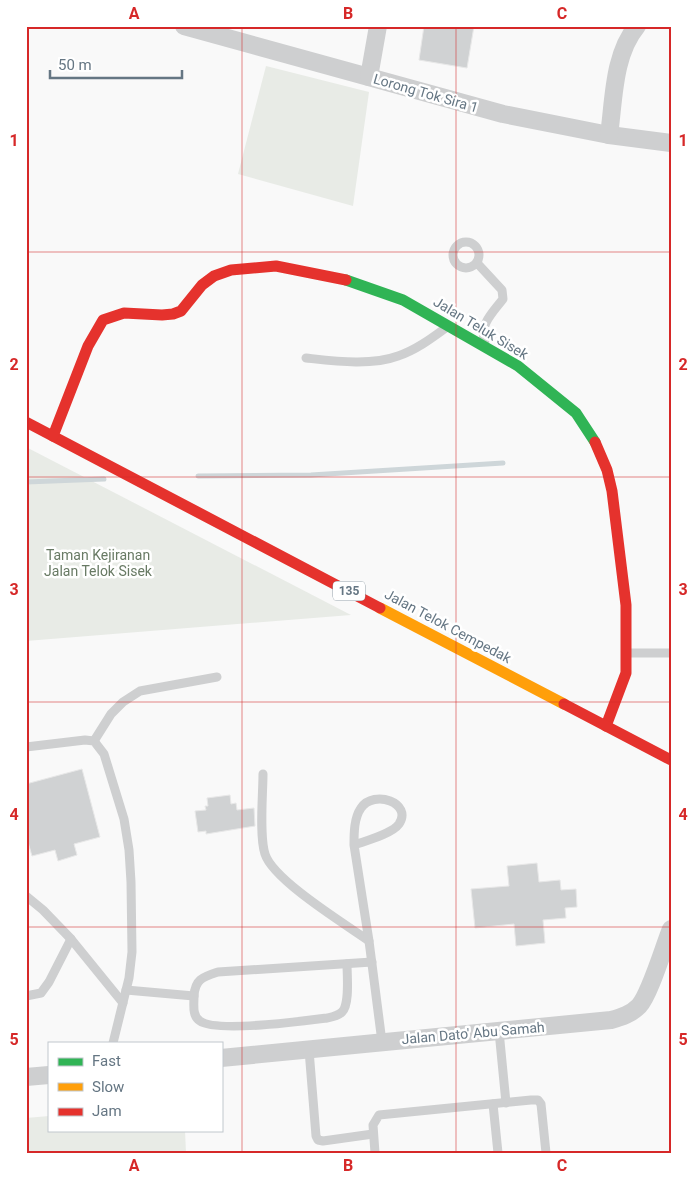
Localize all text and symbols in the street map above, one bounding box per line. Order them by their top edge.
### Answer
text: A [129,4,140,23]
text: B [343,4,353,23]
text: C [557,4,567,23]
scale bar [50,48,182,80]
text: 50 m [58,56,92,74]
street label: Lorong Tok Sira 1 [372,70,480,116]
text: 1 [9,131,19,150]
text: 1 [678,131,688,150]
street label: Jalan Teluk Sisek [431,293,532,363]
text: 2 [9,355,19,374]
text: 2 [678,355,688,374]
park label: Taman Kejiranan Jalan Telok Sisek [44,547,153,579]
text: 3 [9,580,19,599]
text: 3 [678,580,688,599]
road number: 135 [333,582,365,600]
street label: Jalan Telok Cempedak [382,586,515,667]
text: 4 [9,805,19,824]
text: 4 [678,805,688,824]
street label: Jalan Dato' Abu Samah [401,1019,545,1047]
text: 5 [9,1030,19,1049]
text: 5 [678,1030,688,1049]
legend [48,1042,222,1132]
text: Fast [92,1052,121,1070]
text: Slow [92,1078,124,1096]
text: Jam [92,1102,122,1120]
text: A [129,1156,140,1175]
text: B [343,1156,353,1175]
text: C [557,1156,567,1175]

